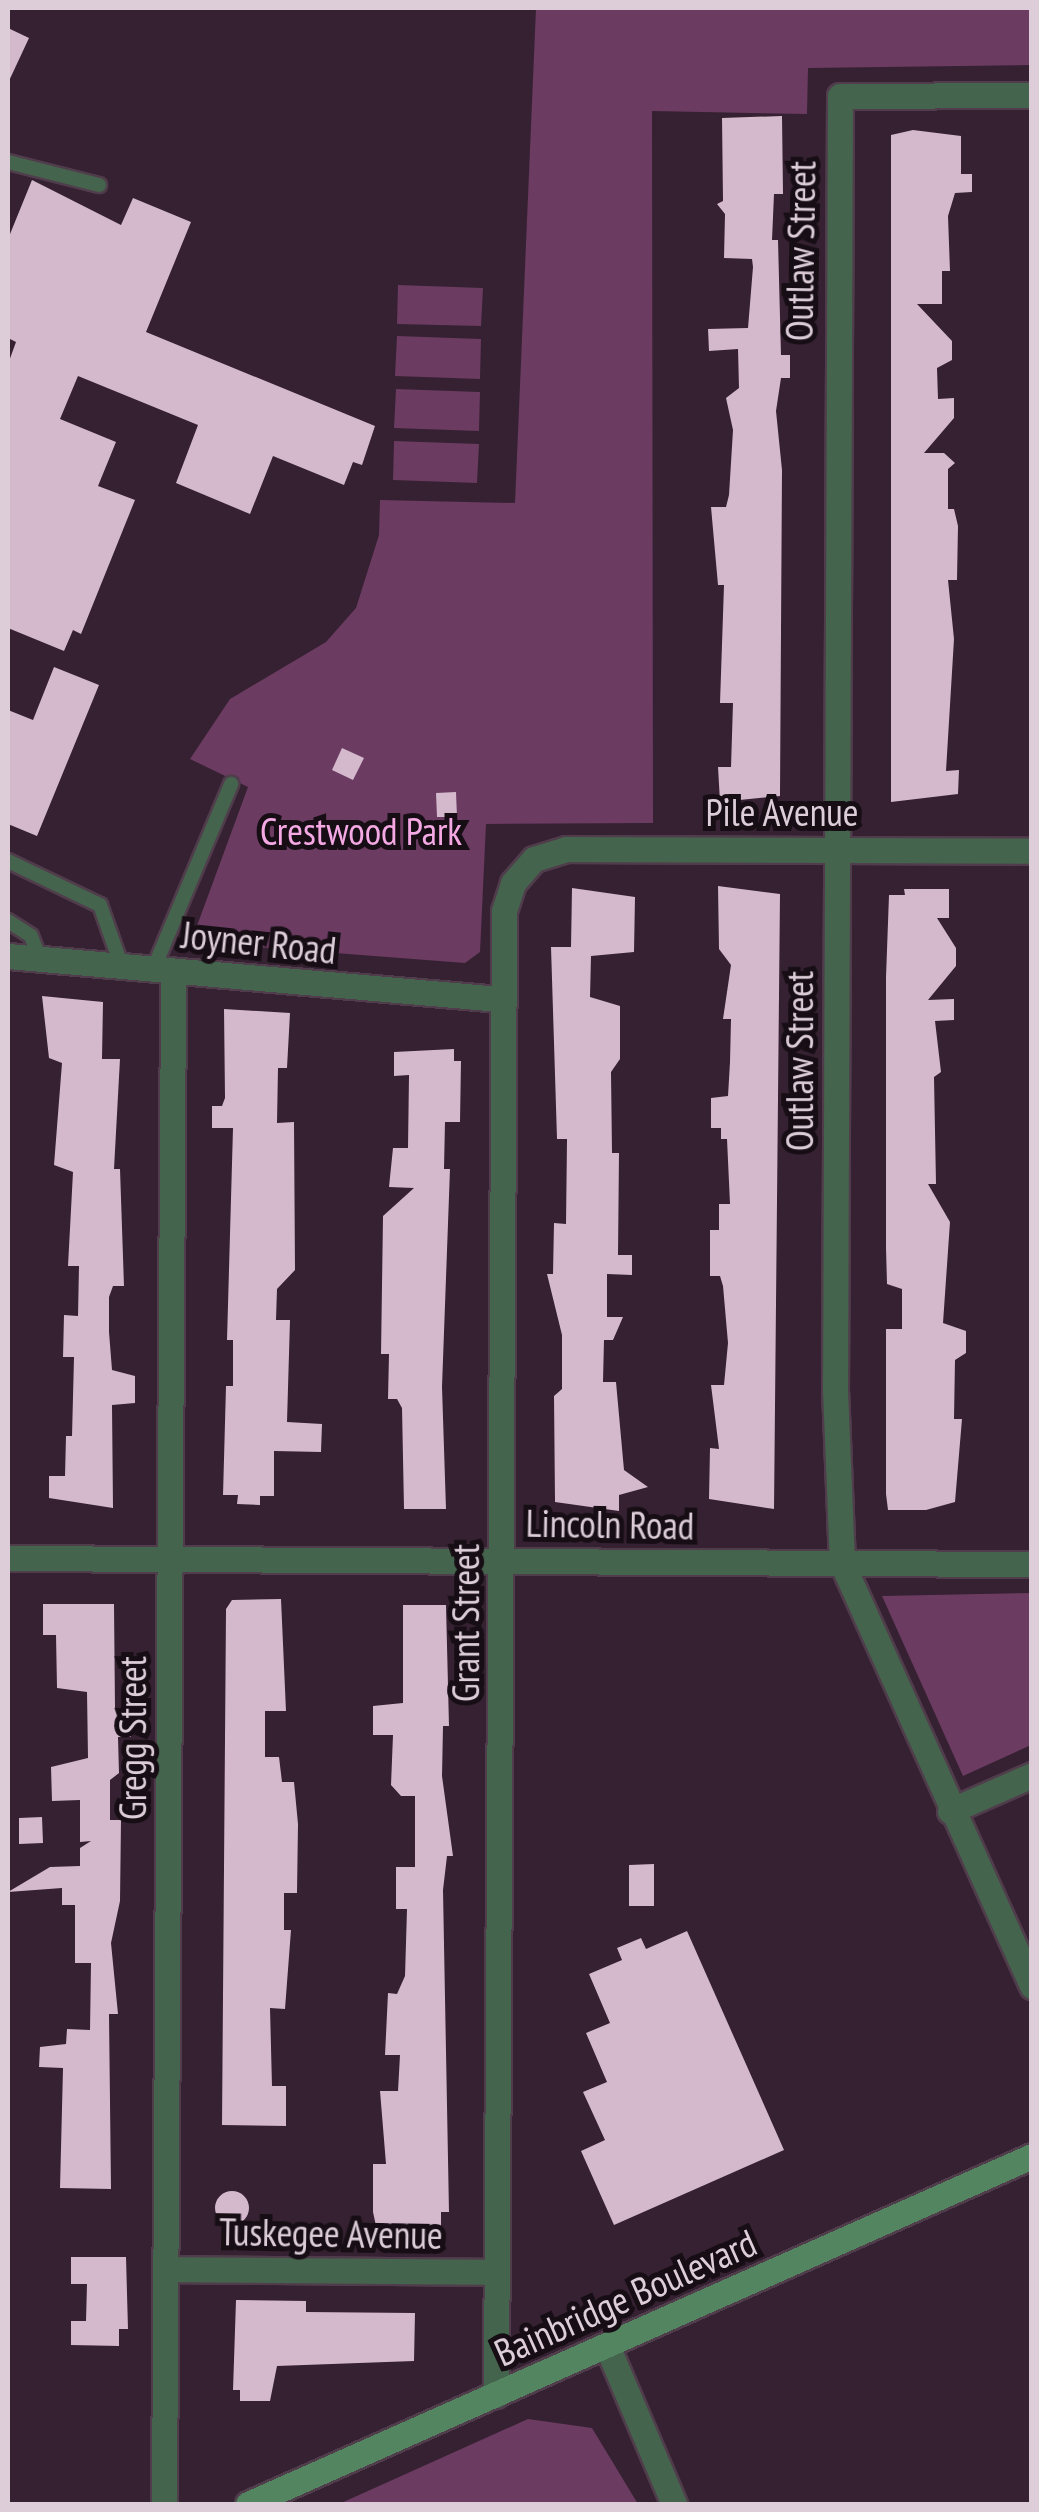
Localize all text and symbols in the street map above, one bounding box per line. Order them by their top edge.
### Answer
street label: Outlaw Street [776,160,824,342]
street label: Pile Avenue [705,789,859,835]
park label: Crestwood Park [260,808,462,854]
street label: Joyner Road [179,911,339,973]
street label: Outlaw Street [776,971,822,1151]
street label: Lincoln Road [525,1500,695,1548]
street label: Grant Street [442,1544,488,1702]
street label: Gregg Street [109,1656,155,1820]
street label: Tuskegee Avenue [218,2208,444,2258]
street label: Bainbridge Boulevard [487,2219,763,2375]

